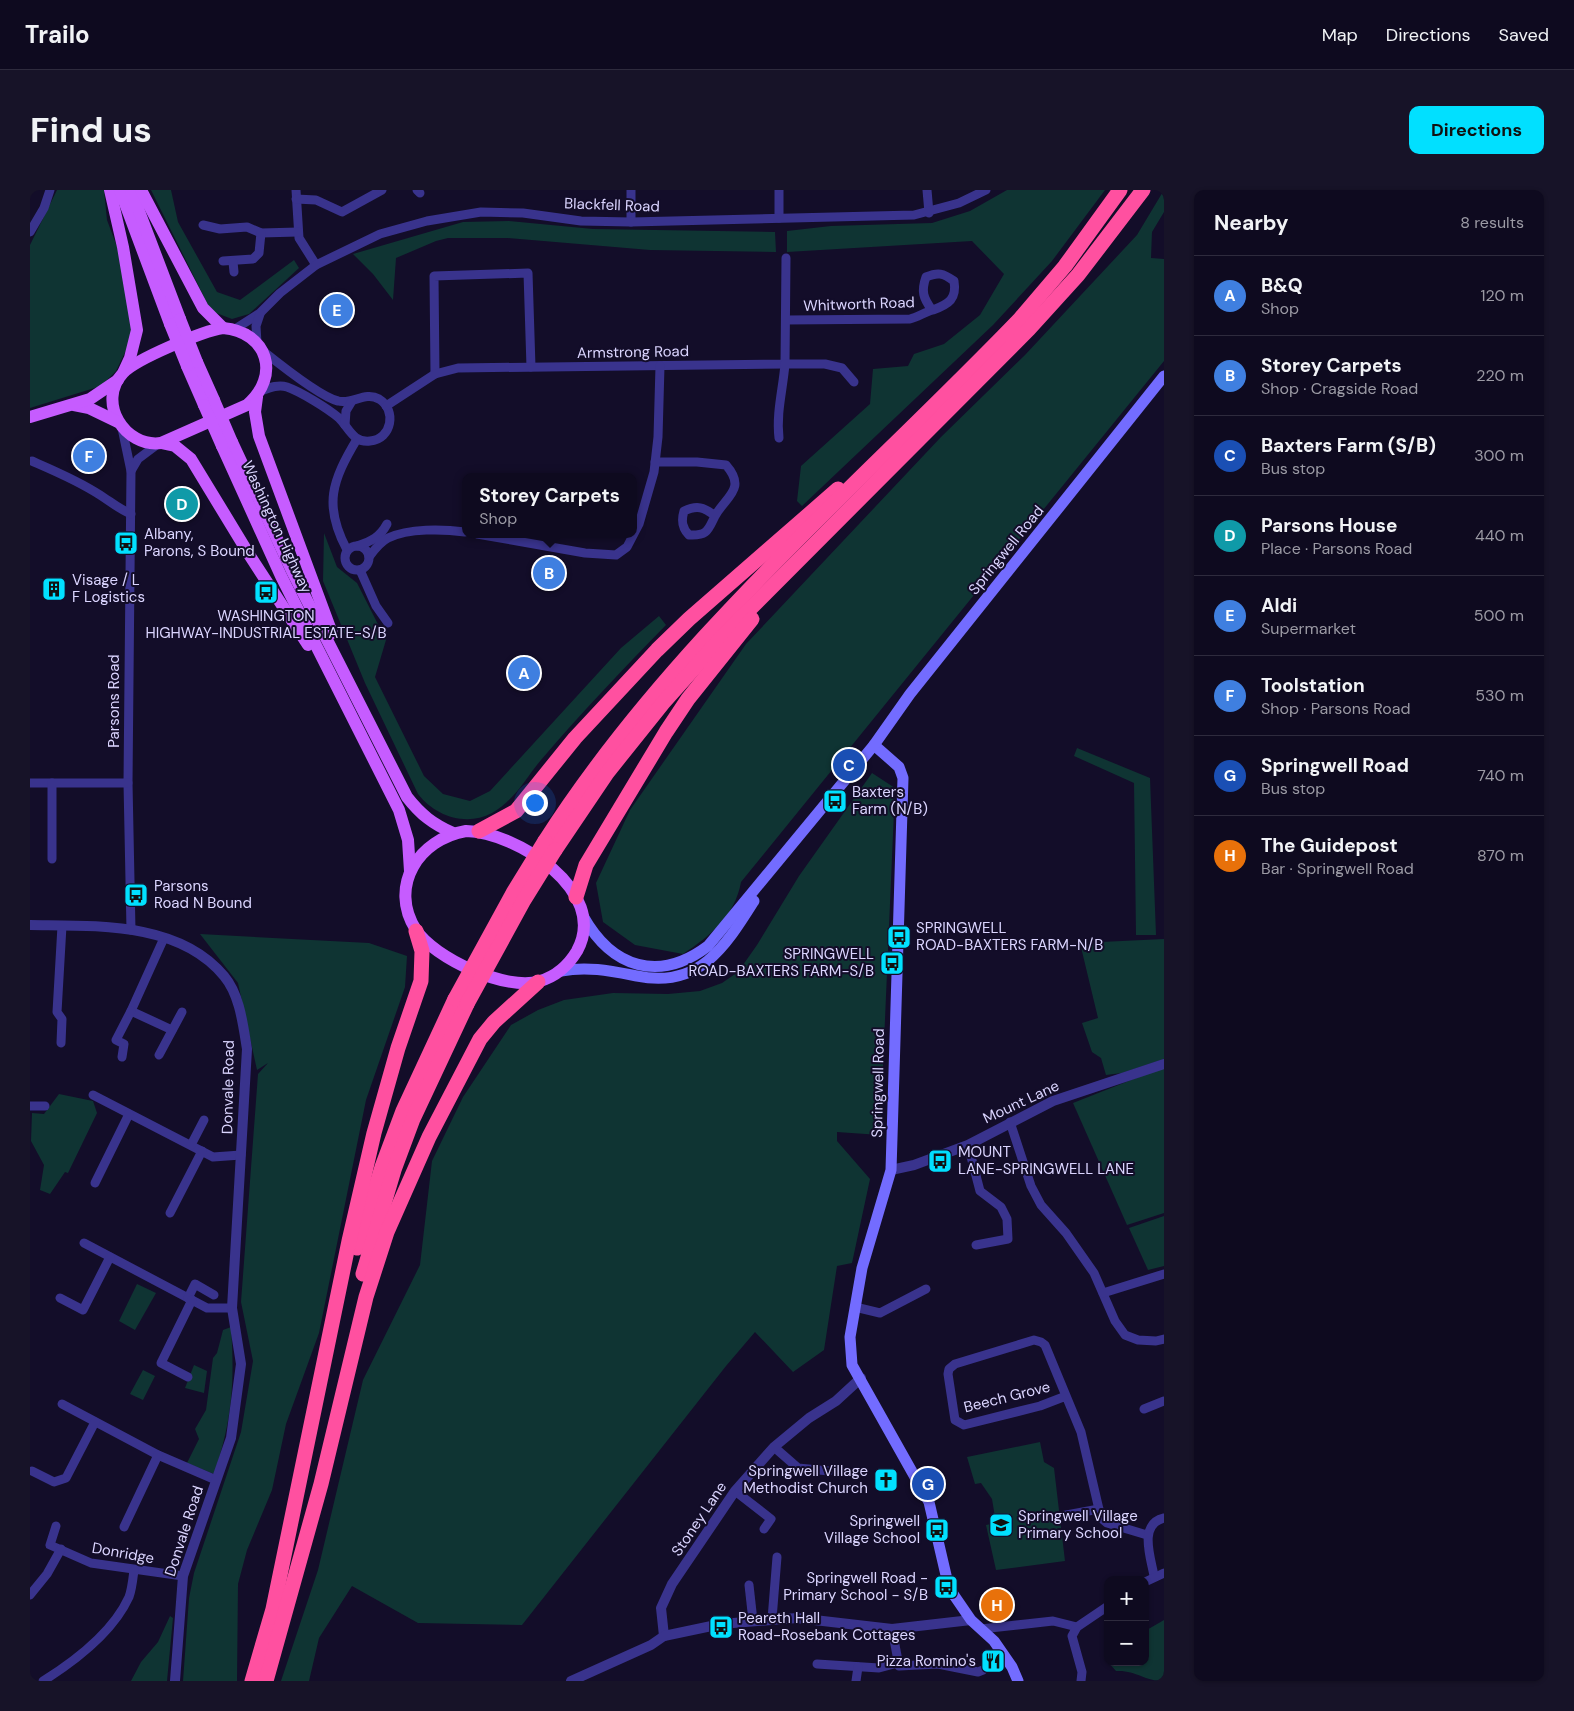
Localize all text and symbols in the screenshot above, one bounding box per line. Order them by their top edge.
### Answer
text: Trailo [25,19,90,50]
text: Map [1322,23,1358,47]
text: Directions [1386,23,1471,47]
text: Saved [1499,23,1549,47]
button: Directions [1409,106,1544,154]
text: Find us [30,107,152,153]
street label: Blackfell Road [564,193,660,217]
text: Nearby [1214,209,1288,237]
text: 8 results [1460,212,1524,233]
text: B&Q [1261,273,1303,298]
text: A [1224,285,1236,306]
text: 120 m [1480,285,1524,306]
pin: E [321,291,353,329]
street label: Whitworth Road [803,292,915,316]
text: Shop [1261,298,1299,319]
street label: Armstrong Road [577,341,689,363]
text: Storey Carpets [1261,353,1402,378]
text: B [1225,365,1235,386]
text: 220 m [1476,365,1524,386]
text: Shop · Cragside Road [1261,378,1418,399]
text: Baxters Farm (S/B) [1261,433,1436,458]
pin: F [73,437,105,475]
text: C [1224,445,1236,466]
text: 300 m [1474,445,1524,466]
street label: Washington Highway [237,457,317,597]
text: Bus stop [1261,458,1325,479]
popup [462,473,637,538]
text: Storey Carpets [479,483,620,508]
pin: D [166,485,198,523]
street label: Springwell Road [964,501,1048,599]
text: Shop [479,508,517,529]
text: Parsons House [1261,513,1397,538]
place label: Albany, Parons, S Bound [144,524,255,561]
text: D [1224,525,1236,546]
text: 440 m [1475,525,1524,546]
bus stop icon: Albany, Parons, S Bound [113,530,139,556]
text: Place · Parsons Road [1261,538,1412,559]
pin: B [533,554,565,592]
place label: Visage / L F Logistics [72,570,145,607]
building icon: Visage / L F Logistics [41,576,67,602]
bus stop icon: WASHINGTON HIGHWAY-INDUSTRIAL ESTATE-S/B [253,579,279,605]
text: Aldi [1261,593,1297,618]
text: E [1225,605,1235,626]
text: 500 m [1474,605,1524,626]
place label: WASHINGTON HIGHWAY-INDUSTRIAL ESTATE-S/B [145,606,387,643]
text: Supermarket [1261,618,1356,639]
street label: Parsons Road [104,654,124,748]
pin: A [508,654,540,692]
text: Toolstation [1261,673,1365,698]
text: F [1226,685,1234,706]
text: 530 m [1475,685,1524,706]
text: Shop · Parsons Road [1261,698,1410,719]
pin: C [833,746,865,784]
text: Springwell Road [1261,753,1409,778]
text: G [1224,765,1236,786]
text: 740 m [1477,765,1524,786]
text: Bus stop [1261,778,1325,799]
place label: Baxters Farm (N/B) [852,782,928,819]
bus stop icon: Baxters Farm (N/B) [822,788,848,814]
your location [522,790,548,816]
text: The Guidepost [1261,833,1398,858]
text: H [1224,845,1236,866]
text: 870 m [1477,845,1524,866]
text: Bar · Springwell Road [1261,858,1414,879]
place label: Parsons Road N Bound [154,876,252,913]
bus stop icon: Parsons Road N Bound [123,882,149,908]
place label: SPRINGWELL ROAD-BAXTERS FARM-N/B [916,918,1103,955]
bus stop icon: SPRINGWELL ROAD-BAXTERS FARM-N/B [886,924,912,950]
place label: SPRINGWELL ROAD-BAXTERS FARM-S/B [688,944,874,981]
bus stop icon: SPRINGWELL ROAD-BAXTERS FARM-S/B [879,950,905,976]
street label: Springwell Road [867,1028,889,1138]
street label: Donvale Road [217,1040,239,1134]
street label: Mount Lane [980,1076,1062,1128]
place label: MOUNT LANE-SPRINGWELL LANE [958,1142,1134,1179]
bus stop icon: MOUNT LANE-SPRINGWELL LANE [927,1148,953,1174]
street label: Beech Grove [962,1377,1052,1417]
place label: Springwell Village Methodist Church [743,1461,868,1498]
pin: G [912,1465,944,1503]
church icon: Springwell Village Methodist Church [873,1467,899,1493]
street label: Stoney Lane [667,1478,731,1560]
street label: Donvale Road [160,1483,208,1579]
place label: Springwell Village Primary School [1018,1506,1138,1543]
place label: Springwell Village School [824,1511,920,1548]
school or university icon: Springwell Village Primary School [988,1512,1014,1538]
bus stop icon: Springwell Village School [924,1517,950,1543]
street label: Donridge [90,1538,156,1568]
place label: Springwell Road - Primary School - S/B [783,1568,928,1605]
bus stop icon: Springwell Road - Primary School - S/B [933,1574,959,1600]
map controls [1104,1576,1149,1666]
button: + [1104,1576,1149,1621]
pin: H [981,1586,1013,1624]
place label: Peareth Hall Road-Rosebank Cottages [738,1608,916,1645]
bus stop icon: Peareth Hall Road-Rosebank Cottages [708,1614,734,1640]
button: − [1104,1621,1149,1666]
restaurant icon: Pizza Romino's [980,1648,1006,1674]
place label: Pizza Romino's [877,1651,976,1671]

